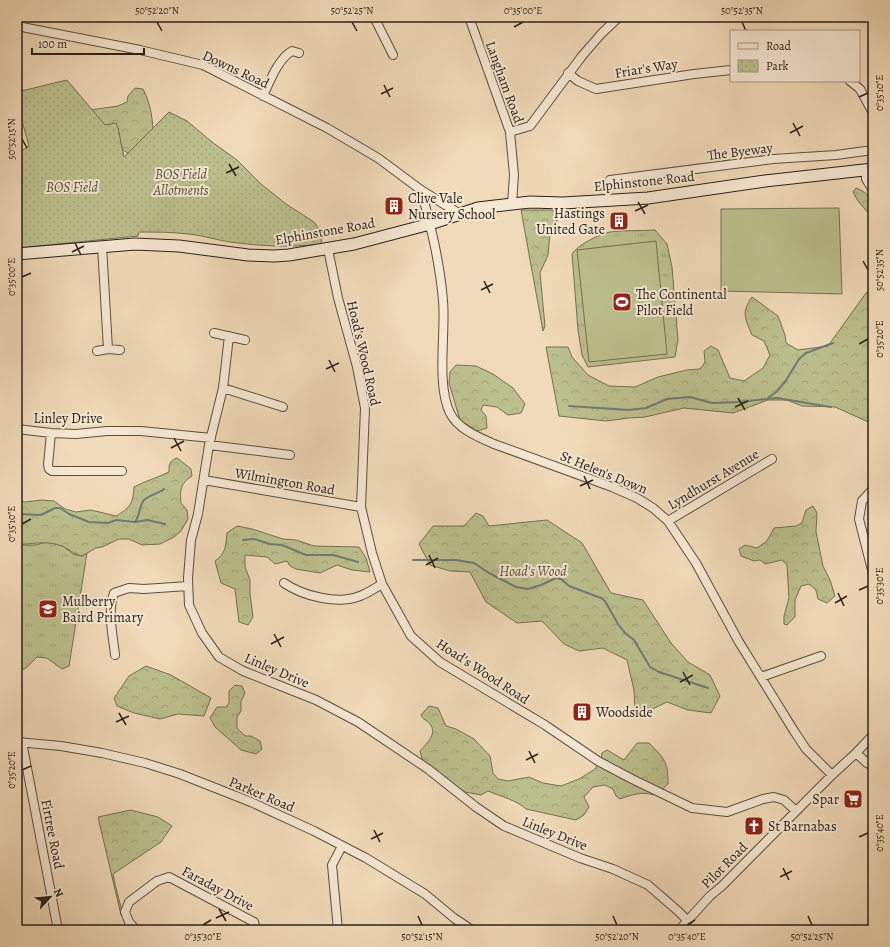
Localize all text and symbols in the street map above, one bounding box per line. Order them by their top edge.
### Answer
text: 50°52'20"N [135,4,179,17]
text: 50°52'25"N [331,4,373,17]
text: 0°35'00"E [504,4,542,17]
text: 50°52'35"N [721,4,763,17]
scale bar [32,30,144,56]
legend [730,30,860,82]
text: 100 m [38,36,67,52]
text: Road [766,38,792,54]
street label: Langham Road [481,39,528,126]
street label: Downs Road [199,46,273,93]
street label: Friar's Way [613,54,680,83]
text: Park [766,58,789,74]
text: 0°35'10"E [873,75,886,111]
text: 50°52'15"N [5,118,18,160]
street label: The Byeway [706,138,775,165]
park label: BOS Field Allotments [152,165,209,200]
street label: Elphinstone Road [593,167,696,196]
park label: BOS Field [46,178,99,197]
place label: Clive Vale Nursery School [408,189,496,224]
building icon: Clive Vale Nursery School [383,195,405,217]
place label: Hastings United Gate [536,204,605,239]
building icon: Hastings United Gate [608,210,630,232]
street label: Elphinstone Road [274,213,377,250]
text: 50°52'35"N [873,249,886,291]
text: 0°35'00"E [5,258,18,296]
place label: The Continental Pilot Field [636,285,727,320]
sports icon: The Continental Pilot Field [611,291,633,313]
street label: Hoad's Wood Road [342,299,385,408]
text: 0°35'20"E [873,320,886,358]
street label: Linley Drive [34,409,102,428]
street label: Lyndhurst Avenue [664,445,763,514]
street label: St Helen's Down [557,446,651,499]
street label: Wilmington Road [232,463,337,500]
text: 0°35'10"E [5,506,18,542]
park label: Hoad's Wood [499,562,567,581]
text: 0°35'30"E [873,567,886,604]
place label: Mulberry Baird Primary [62,592,144,627]
school or university icon: Mulberry Baird Primary [37,598,59,620]
street label: Hoad's Wood Road [432,634,533,709]
street label: Linley Drive [241,648,312,693]
building icon: Woodside [571,701,593,723]
place label: Woodside [595,703,653,722]
text: 0°35'20"E [5,751,18,789]
street label: Parker Road [226,772,298,817]
supermarket icon: Spar [842,788,864,810]
place label: Spar [812,790,840,809]
street label: Firtree Road [36,798,69,871]
street label: Linley Drive [519,812,590,855]
text: 0°35'40"E [873,814,886,852]
church icon: St Barnabas [743,815,765,837]
place label: St Barnabas [768,817,837,836]
street label: Pilot Road [697,838,752,893]
street label: Faraday Drive [178,861,257,915]
north arrow [30,877,70,917]
text: N [50,886,67,900]
text: 0°35'30"E [185,930,222,943]
text: 50°52'15"N [401,930,443,943]
text: 50°52'20"N [595,930,639,943]
text: 0°35'40"E [668,930,706,943]
text: 50°52'25"N [791,930,833,943]

